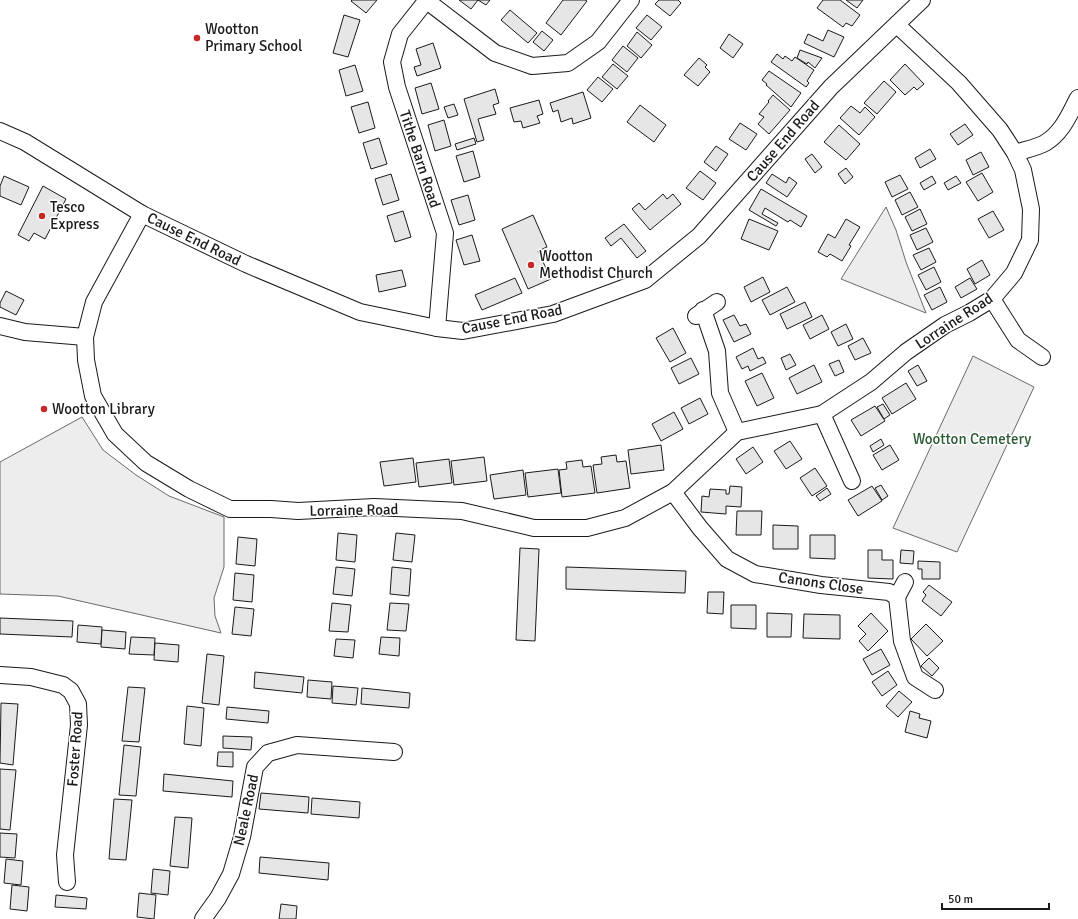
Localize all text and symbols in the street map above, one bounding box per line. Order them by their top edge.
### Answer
place label: Wootton Primary School [205,20,302,55]
marker: Wootton Primary School [192,33,202,43]
street label: Cause End Road [743,97,823,185]
street label: Tithe Barn Road [396,108,444,210]
place label: Tesco Express [50,198,100,233]
street label: Cause End Road [144,209,244,270]
marker: Tesco Express [37,211,47,221]
place label: Wootton Methodist Church [539,247,653,282]
marker: Wootton Methodist Church [526,260,536,270]
street label: Lorraine Road [912,289,996,353]
street label: Cause End Road [460,300,564,338]
place label: Wootton Library [52,400,155,418]
marker: Wootton Library [39,404,49,414]
park label: Wootton Cemetery [913,430,1031,448]
street label: Lorraine Road [309,500,399,520]
street label: Canons Close [777,568,865,598]
street label: Foster Road [63,711,87,787]
street label: Neale Road [230,773,262,847]
scale bar [942,885,1049,911]
text: 50 m [948,892,973,907]

